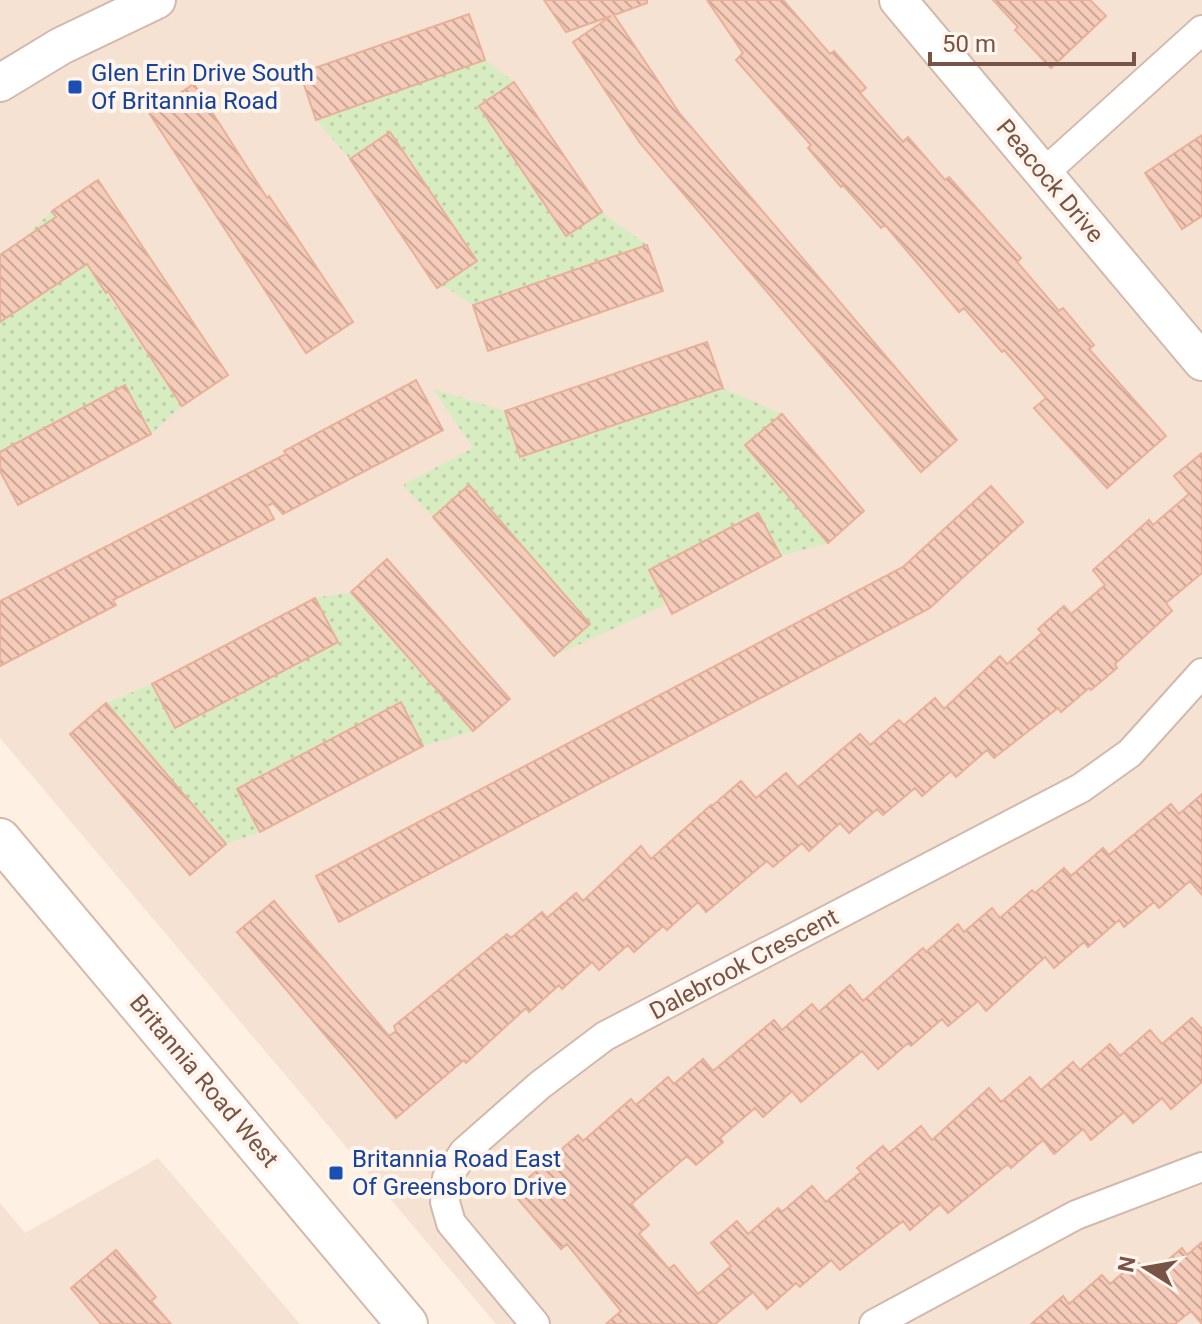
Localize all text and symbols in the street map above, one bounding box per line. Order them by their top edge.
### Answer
scale bar [930,16,1134,66]
text: 50 m [942,30,996,58]
place label: Glen Erin Drive South Of Britannia Road [91,59,314,115]
marker: Glen Erin Drive South Of Britannia Road [66,78,84,96]
street label: Peacock Drive [991,114,1109,248]
street label: Dalebrook Crescent [645,902,843,1025]
street label: Britannia Road West [124,989,284,1173]
place label: Britannia Road East Of Greensboro Drive [352,1145,567,1201]
marker: Britannia Road East Of Greensboro Drive [327,1164,345,1182]
north arrow [1106,1228,1186,1308]
text: N [1113,1254,1141,1274]

